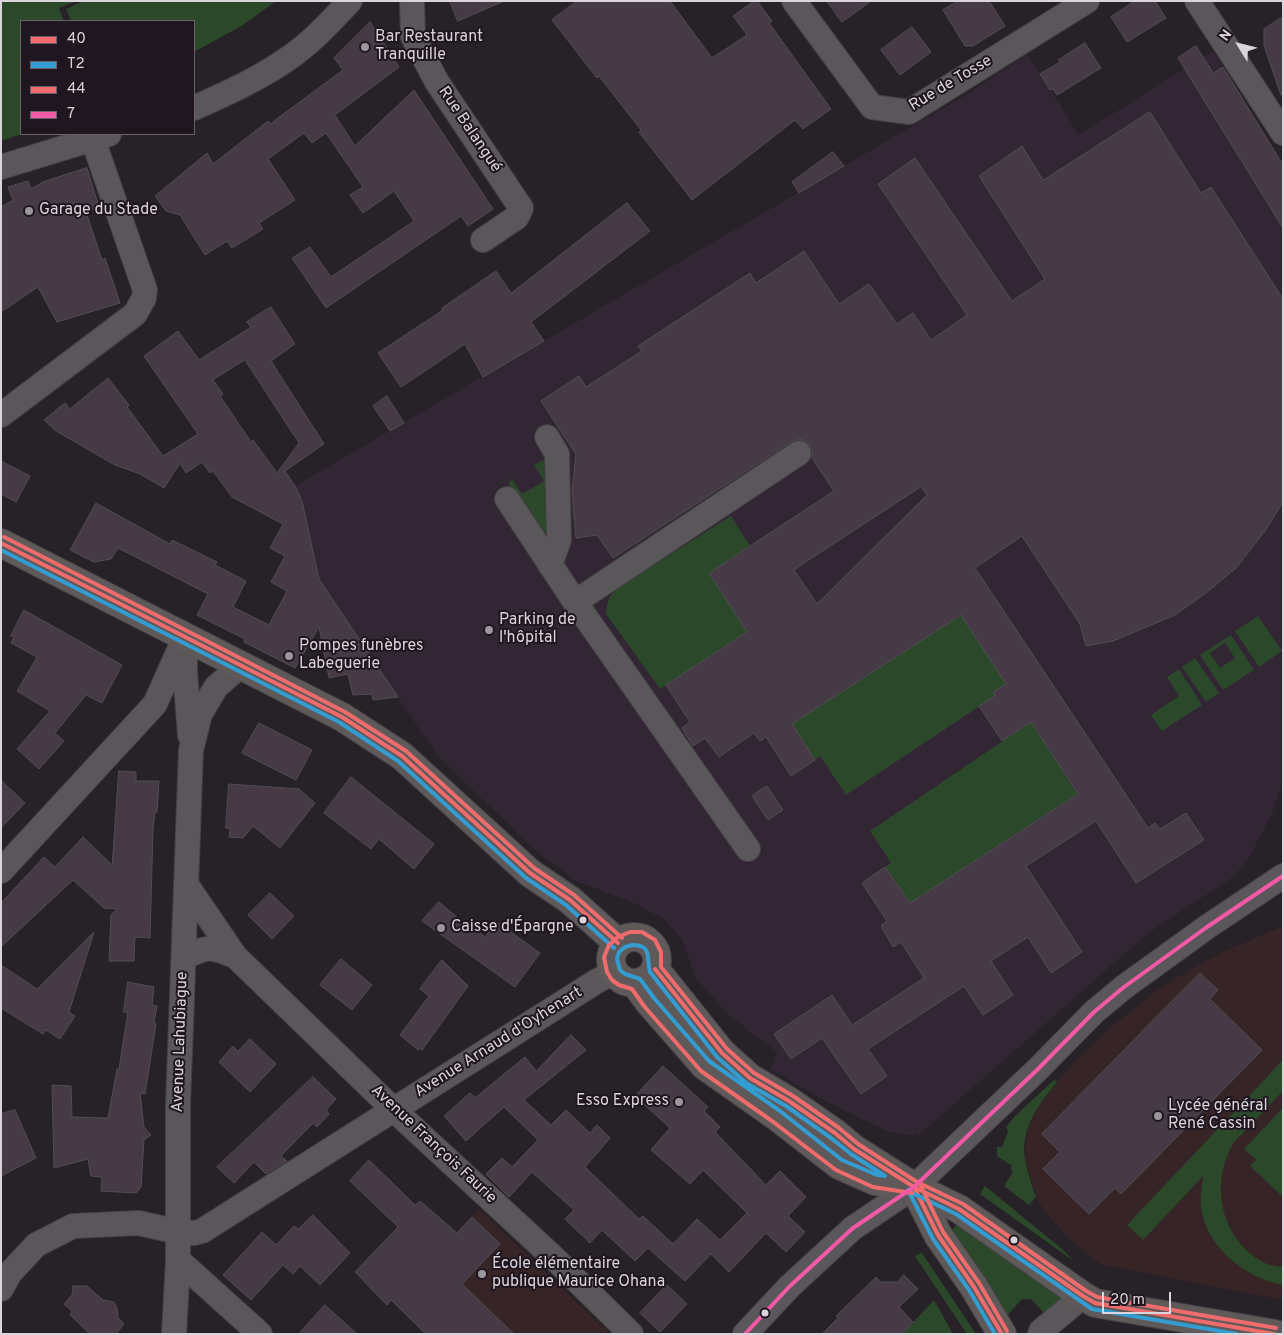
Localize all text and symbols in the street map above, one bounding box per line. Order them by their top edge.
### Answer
legend [20,20,195,135]
north arrow [1214,20,1264,70]
text: N [1217,27,1236,45]
place label: Bar Restaurant Tranquille [375,28,483,66]
text: 40 [67,30,86,49]
marker: Bar Restaurant Tranquille [359,41,371,53]
street label: Rue de Tosse [906,52,996,116]
text: T2 [67,55,85,74]
text: 44 [67,80,86,99]
street label: Rue Balangué [433,83,505,177]
text: 7 [67,105,75,124]
place label: Garage du Stade [39,201,158,221]
marker: Garage du Stade [23,205,35,217]
place label: Parking de l'hôpital [499,611,576,649]
marker: Parking de l'hôpital [483,624,495,636]
place label: Pompes funèbres Labeguerie [299,637,423,675]
marker: Pompes funèbres Labeguerie [283,650,295,662]
unlabelled marker [578,915,588,925]
place label: Caisse d'Épargne [451,918,574,938]
marker: Caisse d'Épargne [435,922,447,934]
street label: Avenue Lahubiague [169,971,193,1113]
street label: Avenue Arnaud d'Oyhenart [412,983,586,1103]
street label: Avenue François Faurie [366,1082,500,1208]
place label: Esso Express [576,1092,669,1112]
marker: Esso Express [673,1096,685,1108]
place label: Lycée général René Cassin [1168,1097,1268,1135]
marker: Lycée général René Cassin [1152,1110,1164,1122]
unlabelled marker [1009,1235,1019,1245]
place label: École élémentaire publique Maurice Ohana [492,1255,665,1293]
marker: École élémentaire publique Maurice Ohana [476,1268,488,1280]
scale bar [1104,1282,1173,1314]
text: 20 m [1110,1291,1145,1310]
unlabelled marker [760,1308,770,1318]

